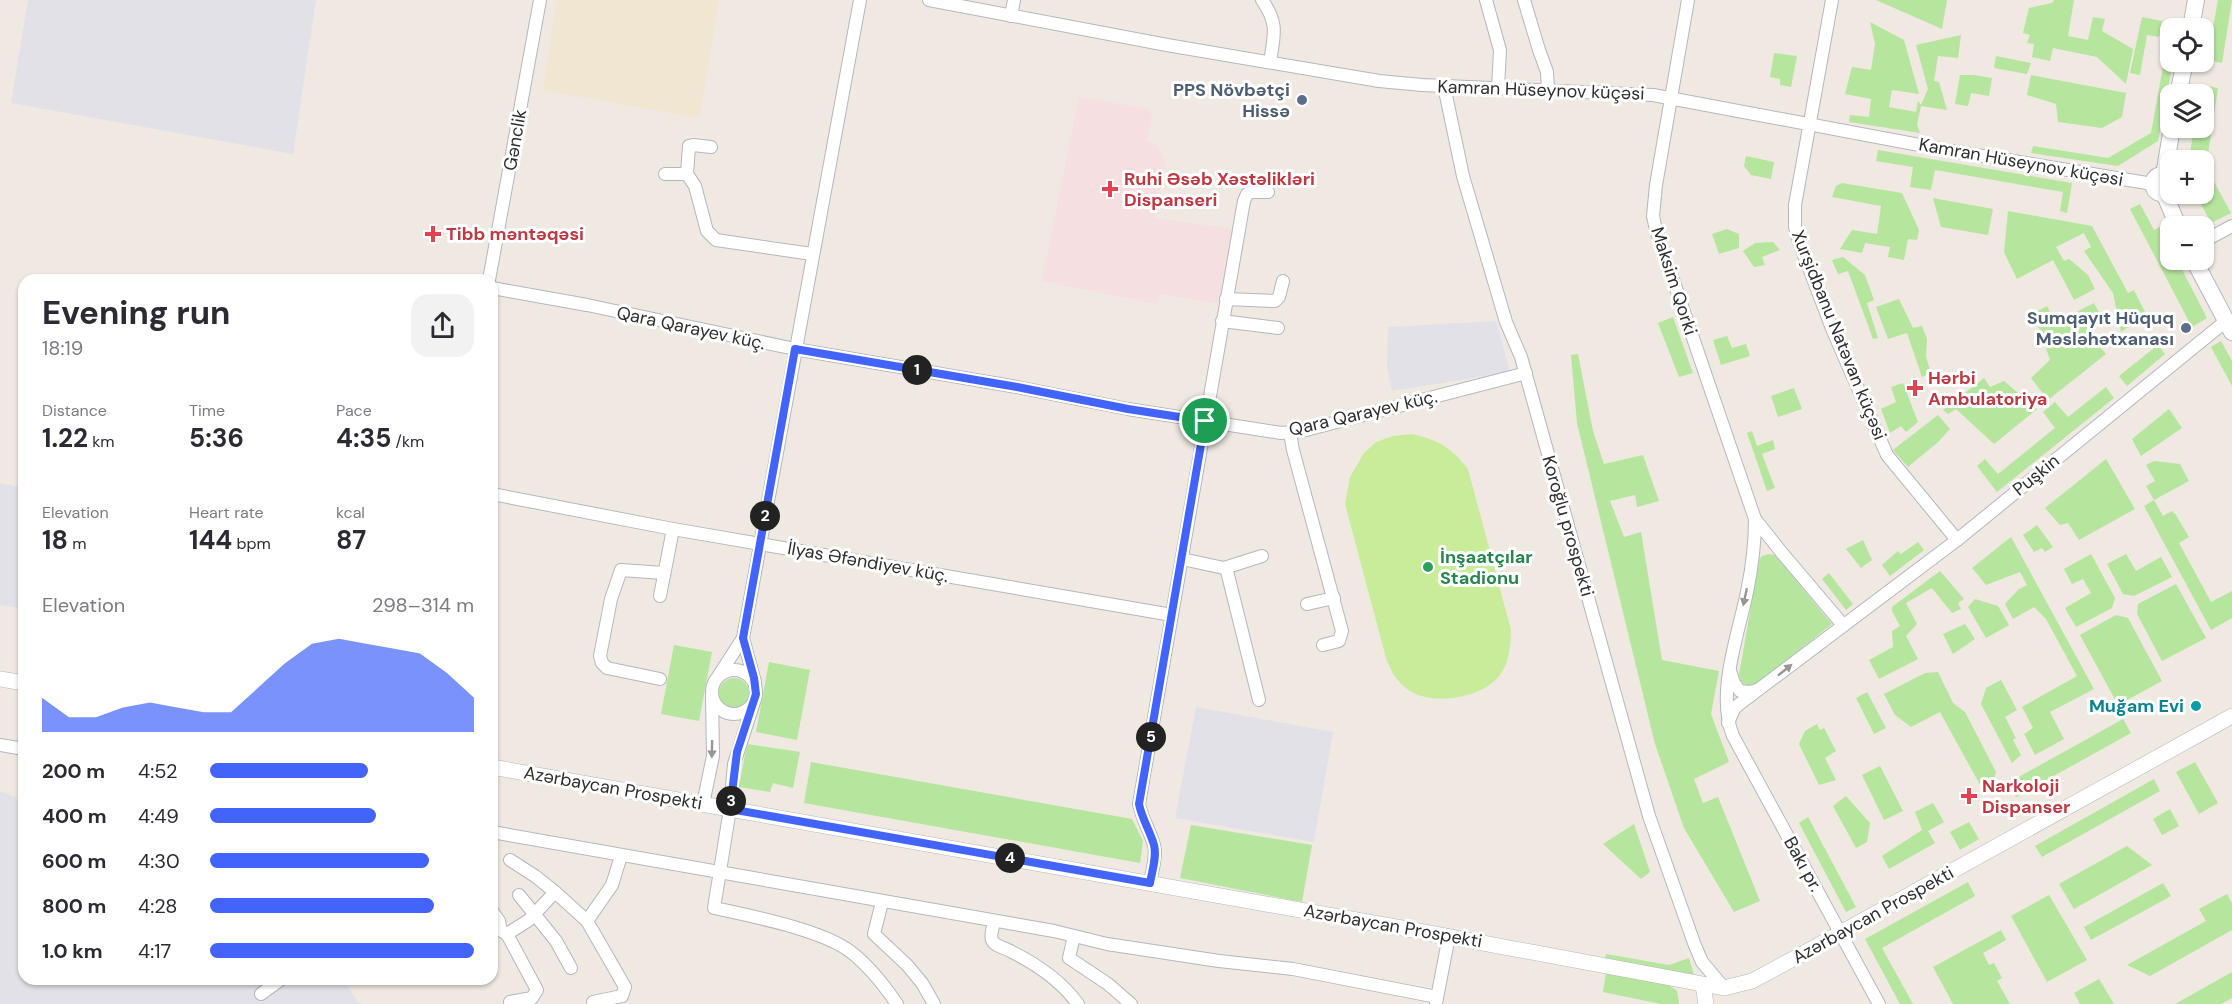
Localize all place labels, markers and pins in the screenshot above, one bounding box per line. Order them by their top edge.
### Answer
place label: PPS Növbətçi Hissə [1173,78,1290,123]
marker: PPS Növbətçi Hissə [1295,93,1309,107]
place label: Ruhi Əsəb Xəstəlikləri Dispanseri [1124,167,1315,212]
marker: Ruhi Əsəb Xəstəlikləri Dispanseri [1101,180,1119,198]
place label: Tibb məntəqəsi [446,222,584,246]
marker: Tibb məntəqəsi [424,225,442,243]
place label: Sumqayıt Hüquq Məsləhətxanası [2027,306,2174,351]
marker: Sumqayıt Hüquq Məsləhətxanası [2179,321,2193,335]
pin: 1 [902,355,932,385]
place label: Hərbi Ambulatoriya [1928,366,2047,411]
marker: Hərbi Ambulatoriya [1906,379,1924,397]
pin [1179,395,1230,446]
pin: 2 [750,501,780,531]
place label: İnşaatçılar Stadionu [1440,545,1533,590]
marker: İnşaatçılar Stadionu [1421,560,1435,574]
place label: Muğam Evi [2089,694,2184,718]
marker: Muğam Evi [2189,699,2203,713]
pin: 5 [1136,722,1166,752]
place label: Narkoloji Dispanser [1982,774,2070,819]
pin: 3 [716,786,746,816]
marker: Narkoloji Dispanser [1960,787,1978,805]
pin: 4 [995,843,1025,873]

